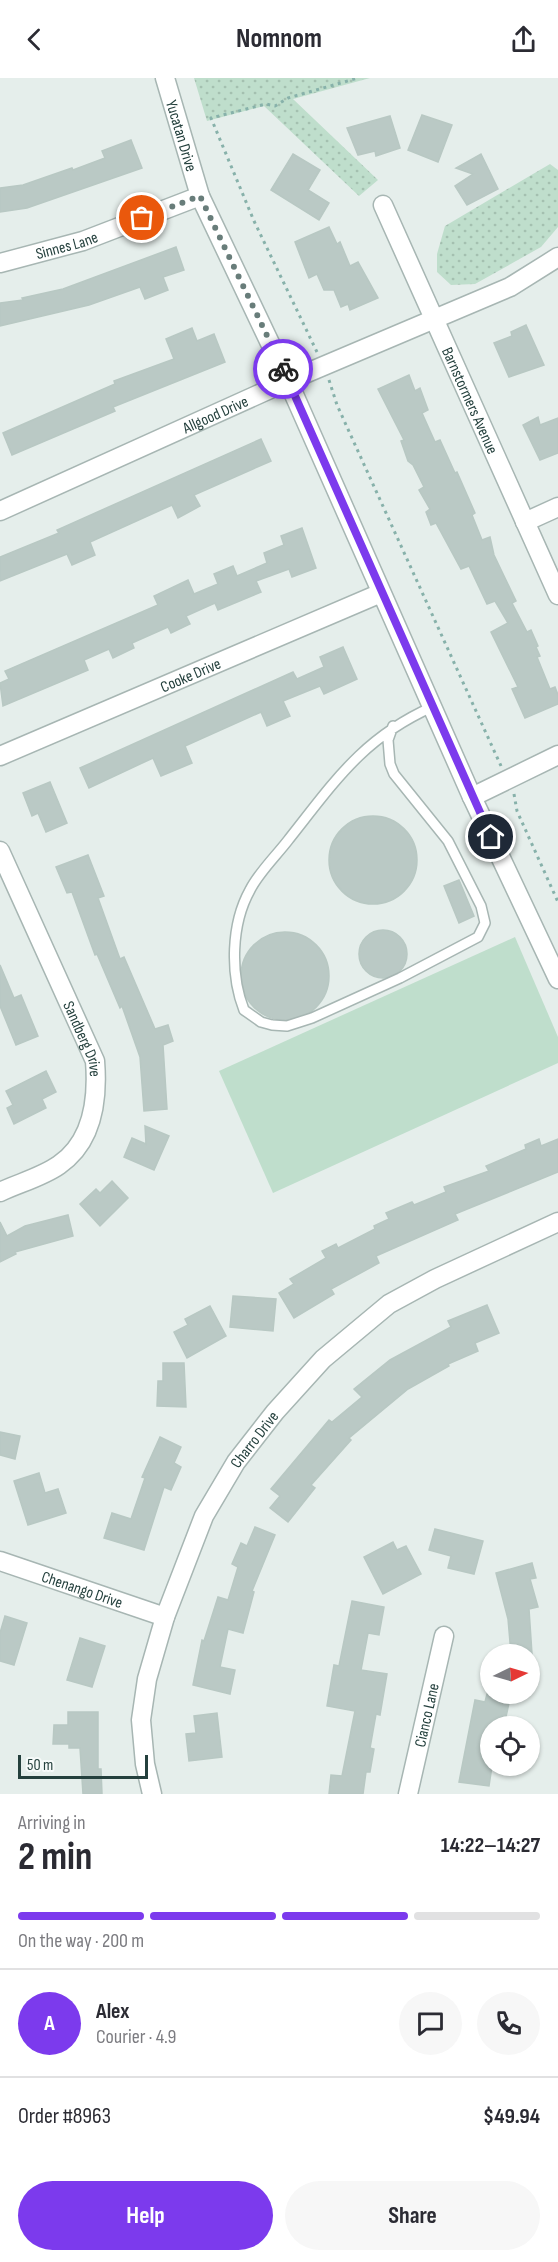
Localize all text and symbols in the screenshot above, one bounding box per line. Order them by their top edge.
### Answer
icon: back [18,23,51,56]
text: Nomnom [236,23,322,55]
icon: share [507,23,540,56]
street label: Yucatan Drive [161,98,200,174]
pin [116,192,167,243]
icon: bag [125,201,158,234]
street label: Sinnes Lane [34,228,101,264]
courier [253,339,313,399]
street label: Barnstormers Avenue [437,344,501,457]
icon: bike [267,353,300,386]
street label: Allgood Drive [179,392,251,439]
street label: Cooke Drive [158,655,224,697]
pin [465,811,516,862]
icon: home [474,820,507,853]
street label: Sandberg Drive [58,999,104,1077]
street label: Charro Drive [227,1408,283,1471]
street label: Chenango Drive [39,1568,125,1613]
north arrow [480,1644,540,1704]
map controls [480,1644,540,1776]
street label: Cianco Lane [411,1682,444,1749]
button: locate [480,1716,540,1776]
scale bar [18,1752,148,1780]
text: 50 m [27,1756,53,1775]
text: Arriving in [18,1811,86,1835]
text: 14:22–14:27 [441,1832,540,1859]
text: 2 min [18,1834,92,1881]
text: On the way · 200 m [18,1929,144,1953]
button: chat [399,1992,462,2055]
button: phone [477,1992,540,2055]
text: Alex [96,1998,129,2025]
text: A [44,2010,55,2037]
text: Courier · 4.9 [96,2025,176,2049]
text: Order #8963 [18,2103,111,2130]
text: $49.94 [483,2103,540,2130]
button: Help [18,2181,273,2250]
button: Share [285,2181,540,2250]

